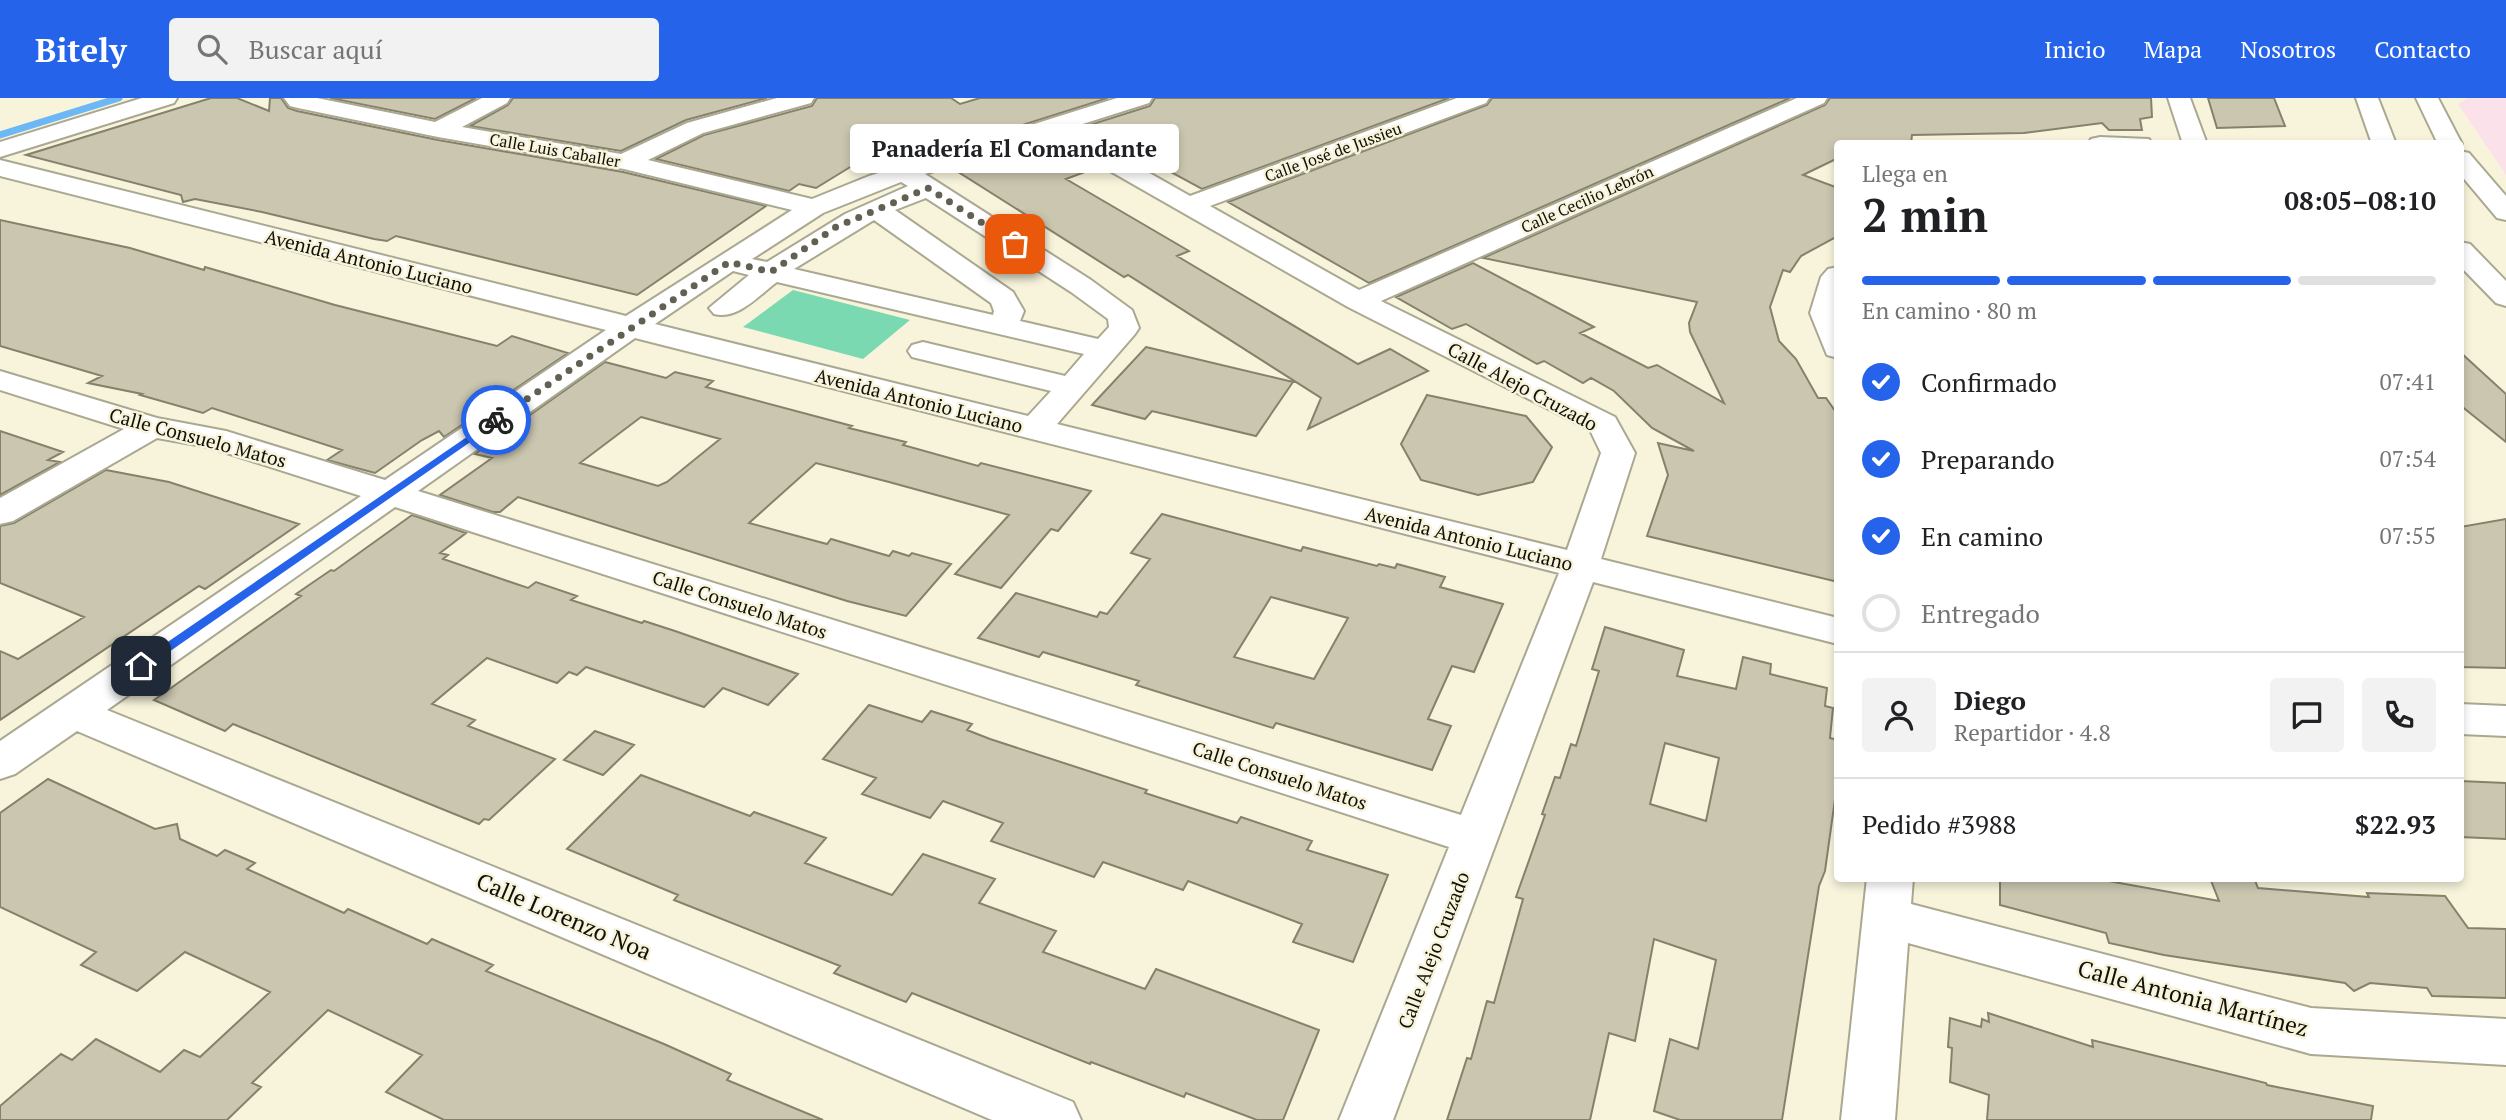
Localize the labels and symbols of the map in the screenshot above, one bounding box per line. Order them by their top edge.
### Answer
street label: Calle José de Jussieu [1261,117,1405,187]
callout: Panadería El Comandante [850,125,1180,174]
street label: Calle Luis Caballer [488,128,623,172]
street label: Calle Cecilio Lebrón [1517,160,1657,238]
pin [985,214,1045,274]
street label: Avenida Antonio Luciano [263,223,475,299]
street label: Calle Alejo Cruzado [1444,336,1602,436]
street label: Avenida Antonio Luciano [813,362,1025,438]
courier [461,385,531,455]
street label: Calle Consuelo Matos [107,401,289,473]
street label: Avenida Antonio Luciano [1363,500,1575,576]
street label: Calle Consuelo Matos [649,564,831,644]
pin [111,636,171,696]
street label: Calle Consuelo Matos [1189,735,1371,815]
street label: Calle Lorenzo Noa [472,865,657,967]
street label: Calle Alejo Cruzado [1392,868,1474,1032]
street label: Calle Antonia Martínez [2074,952,2312,1044]

